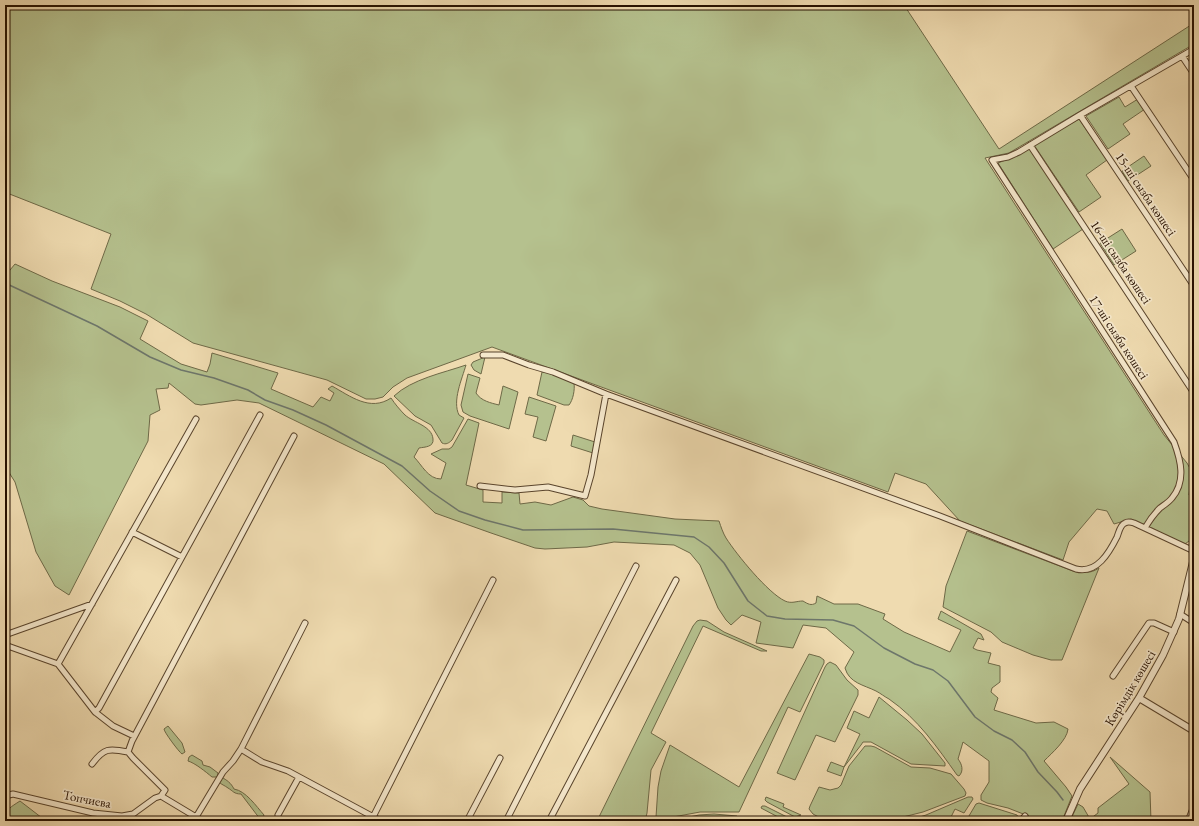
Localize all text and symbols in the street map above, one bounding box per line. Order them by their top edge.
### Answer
street label: 15-ші сызба көшесі [1112,149,1180,239]
street label: 16-ші сызба көшесі [1087,217,1155,307]
street label: 17-ші сызба көшесі [1085,292,1153,382]
street label: Көрімдік көшесі [1101,647,1159,729]
street label: Топчиева [61,786,113,812]

